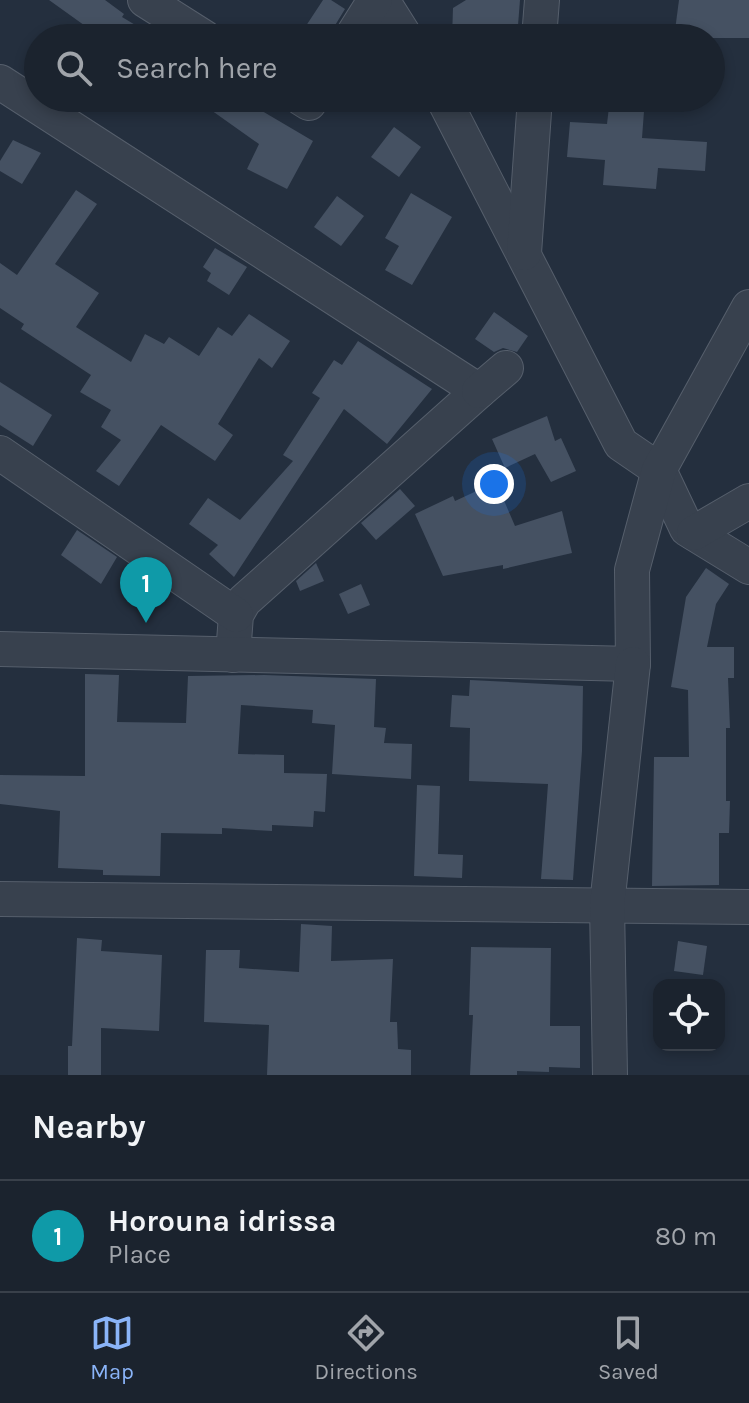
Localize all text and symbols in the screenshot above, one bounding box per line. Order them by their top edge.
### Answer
search box [24,24,725,112]
icon: search [52,46,96,90]
text: Search here [116,50,277,86]
your location [474,464,514,504]
pin: 1 [120,557,172,623]
map controls [653,979,725,1051]
button: locate [653,979,725,1051]
text: Nearby [32,1107,146,1147]
text: Horouna idrissa [108,1203,337,1239]
text: 1 [53,1221,63,1252]
text: 80 m [655,1221,717,1252]
text: Place [108,1239,171,1270]
tab: Map [90,1311,134,1385]
tab: Directions [314,1311,418,1385]
tab: Saved [598,1311,659,1385]

